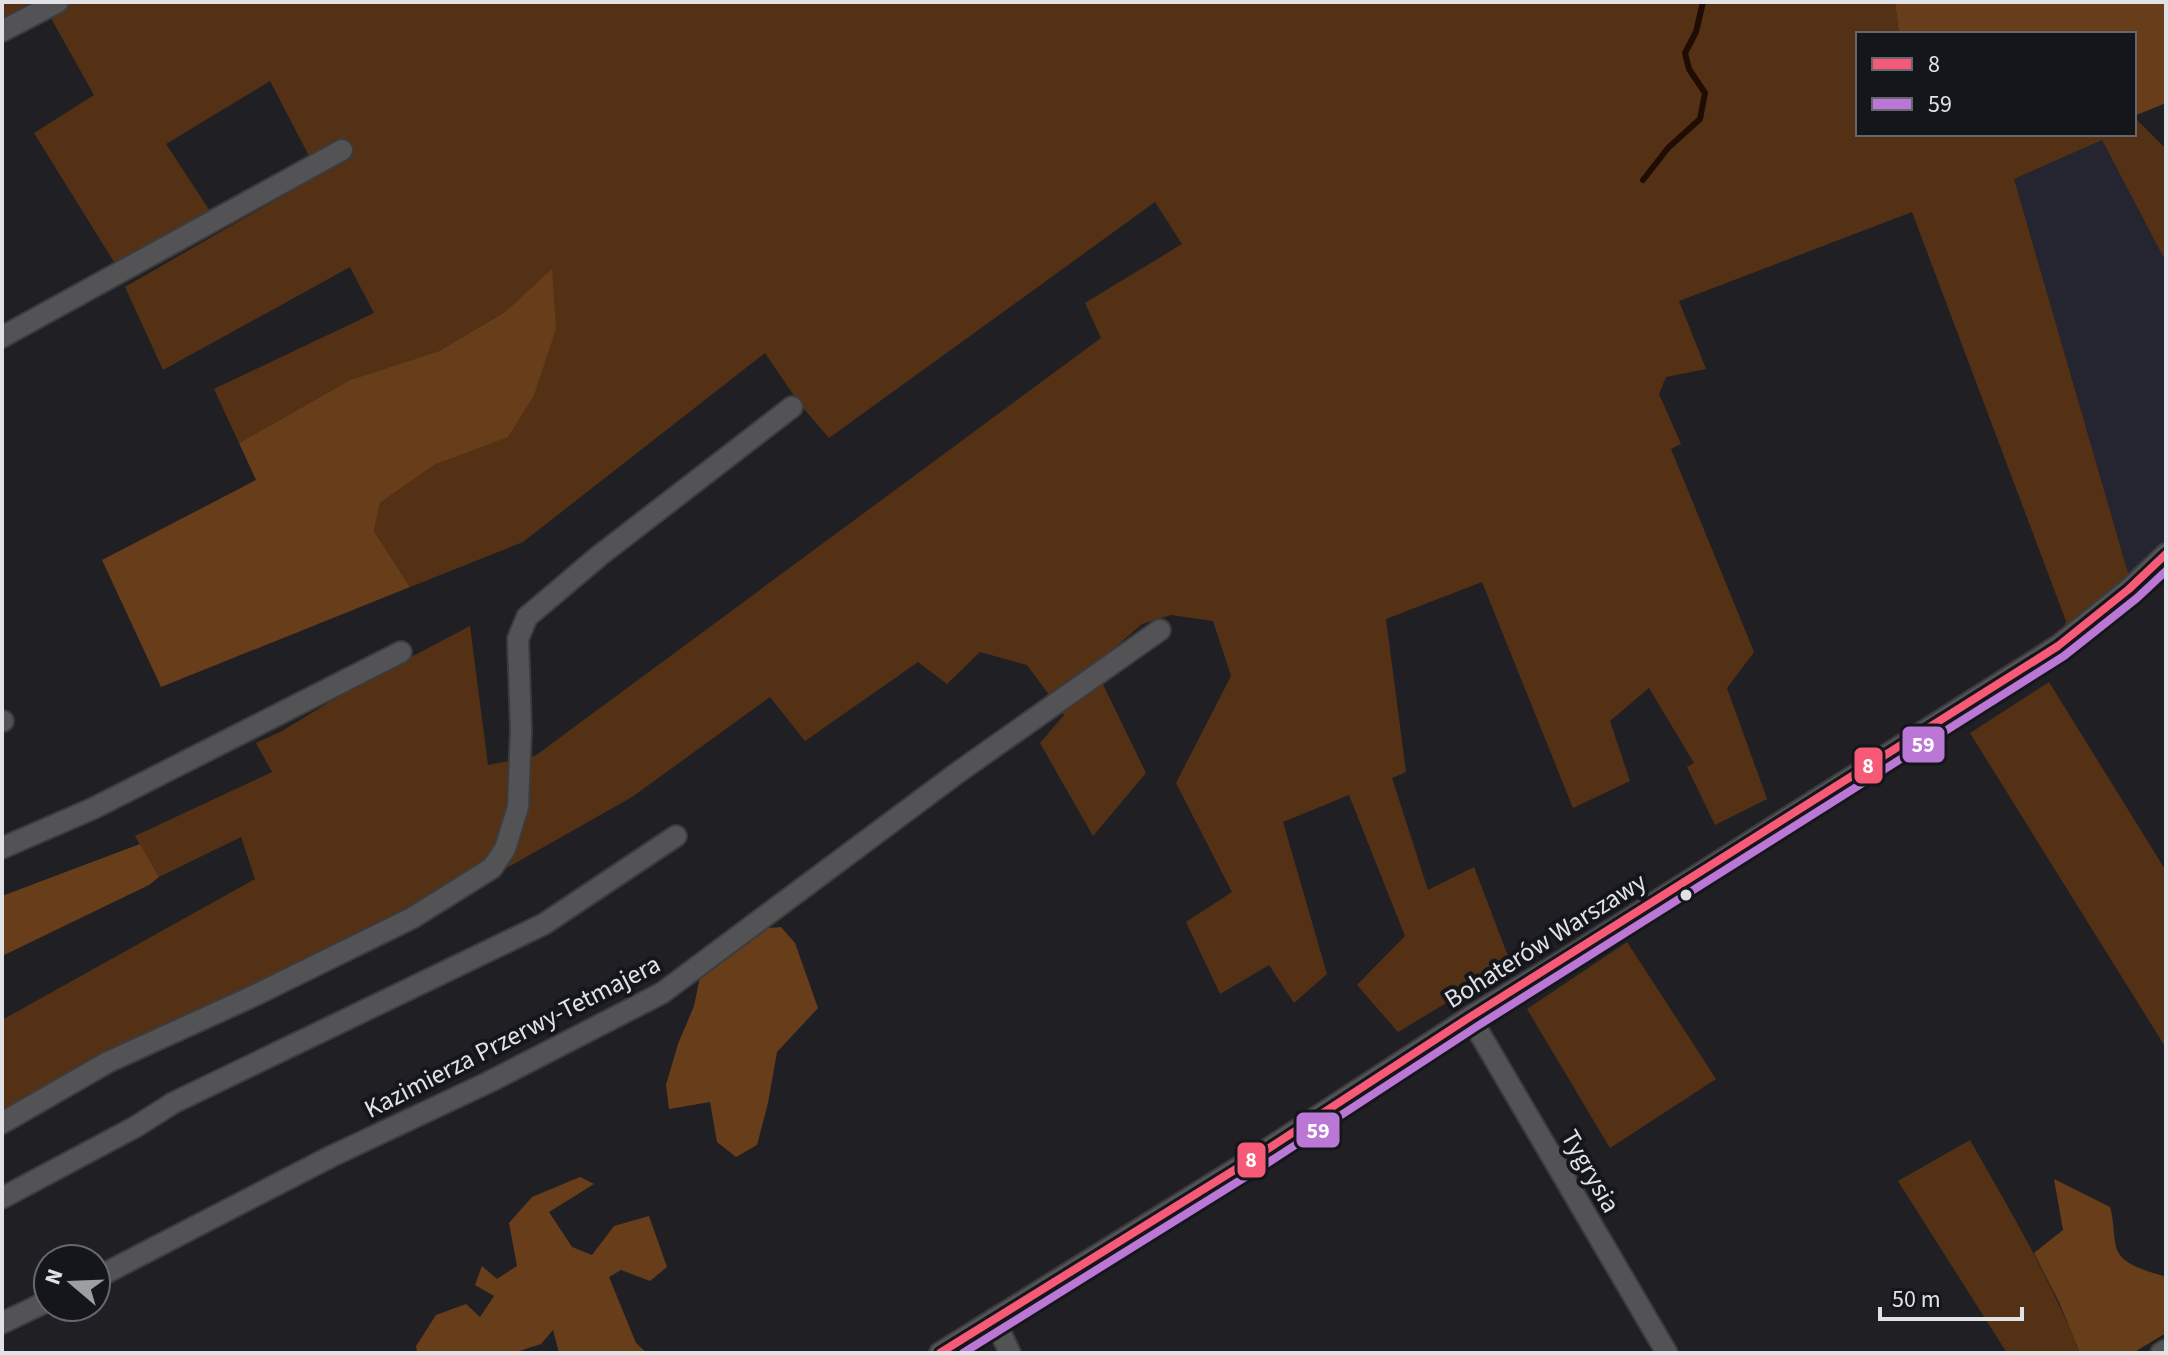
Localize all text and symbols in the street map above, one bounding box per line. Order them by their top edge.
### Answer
legend [1856,32,2136,136]
text: 8 [1928,47,1940,82]
text: 59 [1928,87,1952,122]
line badge: 59 [1901,725,1946,764]
text: 59 [1911,729,1935,761]
line badge: 8 [1853,746,1884,785]
text: 8 [1862,750,1874,782]
street label: Bohaterów Warszawy [1437,863,1653,1017]
unlabelled marker [1678,887,1694,903]
street label: Kazimierza Przerwy-Tetmajera [358,946,667,1127]
line badge: 59 [1295,1111,1341,1149]
text: 59 [1306,1115,1330,1147]
street label: Tygrysia [1552,1123,1629,1220]
line badge: 8 [1236,1141,1267,1179]
text: 8 [1245,1144,1257,1176]
north arrow [32,1243,112,1323]
text: N [37,1265,72,1289]
scale bar [1880,1271,2022,1321]
text: 50 m [1892,1282,1941,1317]

